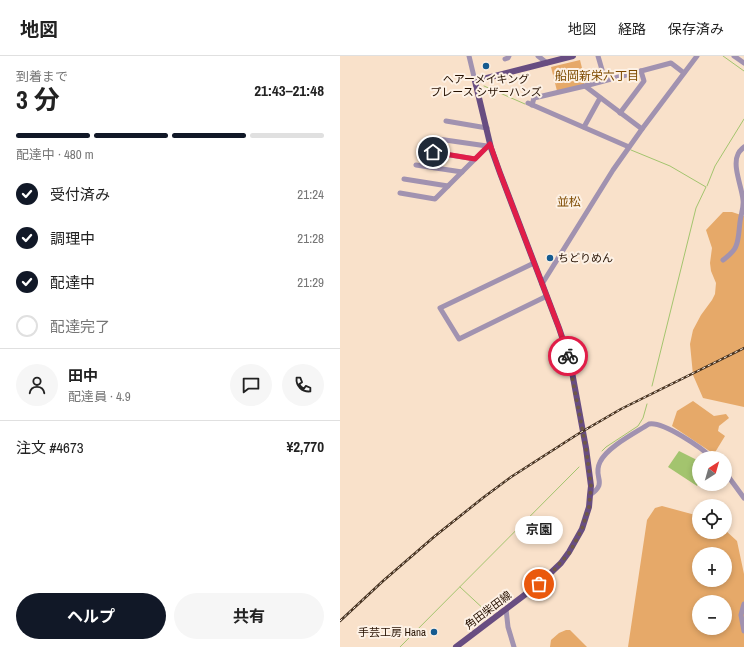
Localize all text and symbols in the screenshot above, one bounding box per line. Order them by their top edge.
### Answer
text: 地図 [20,16,58,42]
text: 地図 [568,20,596,38]
text: 経路 [618,20,646,38]
text: 保存済み [668,20,724,38]
marker: ヘアーメイキング プレース シザーハンズ [481,61,491,71]
text: 到着まで [16,68,68,85]
district label: 船岡新栄六丁目 [555,68,639,84]
place label: ヘアーメイキング プレース シザーハンズ [430,72,542,99]
text: 21:43–21:48 [254,80,324,101]
text: 3 分 [16,82,60,117]
pin [416,135,450,169]
icon: home [422,141,444,163]
text: 配達中 · 480 m [16,146,94,163]
icon: check [16,183,38,205]
text: 受付済み [50,184,110,205]
text: 21:24 [297,186,324,203]
district label: 並松 [557,194,581,210]
icon: check [16,227,38,249]
text: 調理中 [50,228,95,249]
text: 21:28 [297,230,324,247]
place label: ちどりめん [558,251,613,265]
marker: ちどりめん [545,253,555,263]
icon: check [16,271,38,293]
text: 配達中 [50,272,95,293]
text: 21:29 [297,274,324,291]
text: 配達完了 [50,316,110,337]
courier [548,336,588,376]
icon: bike [557,345,579,367]
button: person [16,364,58,406]
button: chat [230,364,272,406]
button: phone [282,364,324,406]
text: 田中 [68,365,98,386]
text: 配達員 · 4.9 [68,388,131,405]
text: ¥2,770 [286,436,324,457]
text: 注文 #4673 [16,437,84,458]
north arrow [692,451,732,491]
map controls [692,451,732,635]
button: locate [692,499,732,539]
callout: 京園 [515,516,563,544]
text: 京園 [526,521,552,538]
button: + [692,547,732,587]
pin [522,567,556,601]
icon: bag [528,573,550,595]
street label: 角田柴田線 [462,588,514,632]
button: ヘルプ [16,593,166,639]
button: 共有 [174,593,324,639]
button: − [692,595,732,635]
place label: 手芸工房 Hana [358,625,426,639]
marker: 手芸工房 Hana [429,627,439,637]

